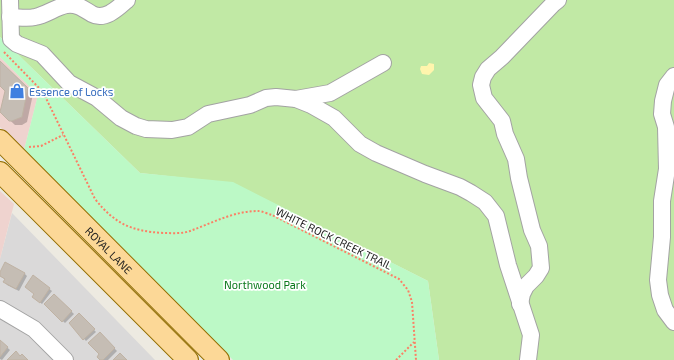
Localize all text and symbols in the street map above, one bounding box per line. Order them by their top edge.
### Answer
shop icon: Essence of Locks [8,82,26,100]
place label: Essence of Locks [29,85,114,98]
street label: WHITE ROCK CREEK TRAIL [274,204,394,272]
street label: ROYAL LANE [83,224,135,276]
park label: Northwood Park [224,278,306,291]

